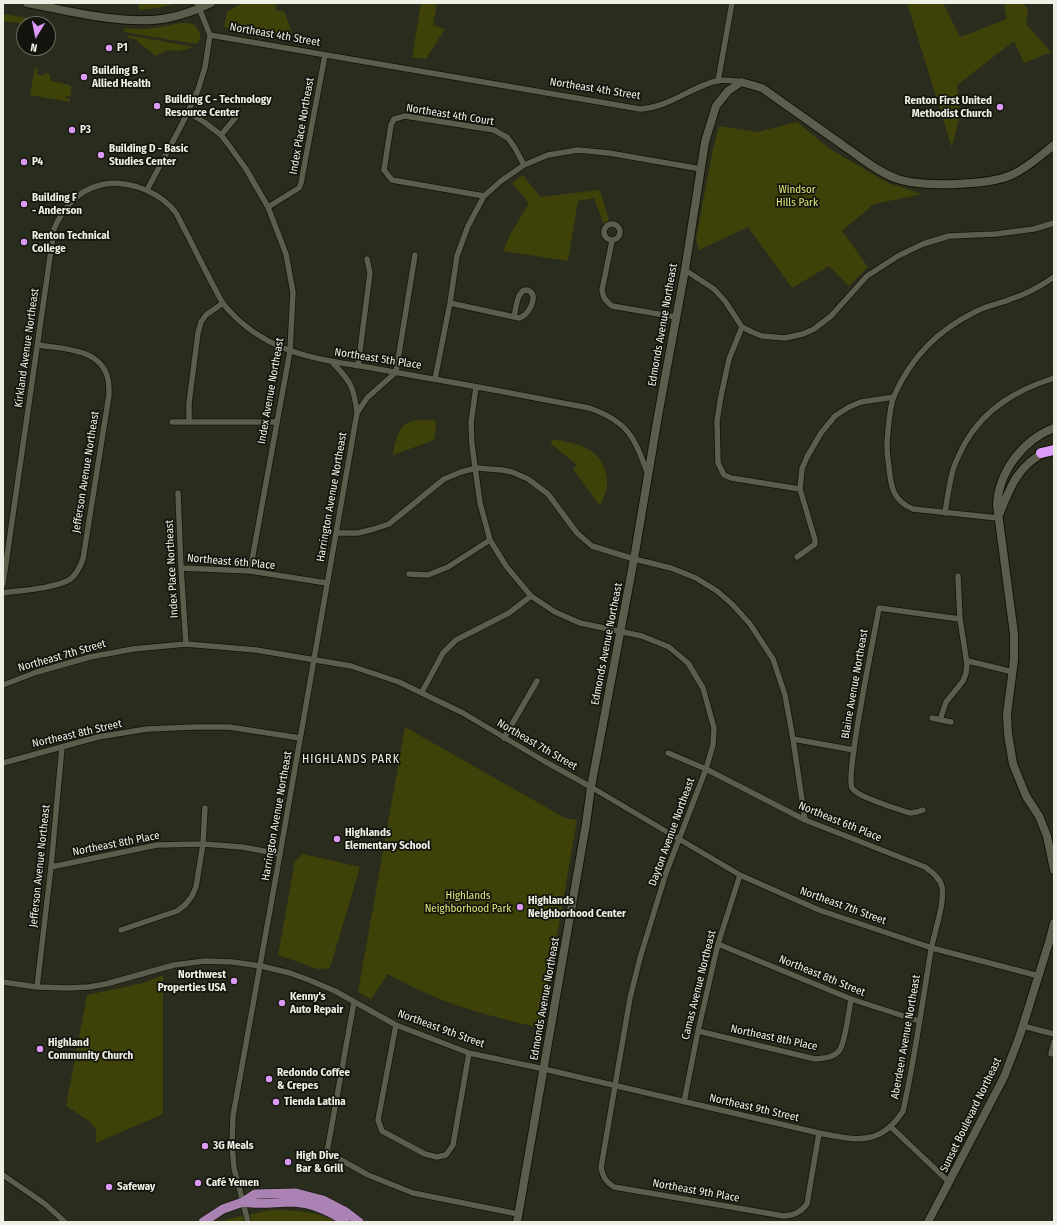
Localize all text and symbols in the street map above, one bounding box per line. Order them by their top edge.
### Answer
north arrow [16,16,56,56]
street label: Northeast 4th Street [229,21,321,49]
text: N [30,40,38,54]
place label: P1 [117,41,128,55]
marker: P1 [104,43,114,53]
place label: Building B - Allied Health [92,64,151,90]
marker: Building B - Allied Health [79,72,89,82]
street label: Northeast 4th Street [549,75,641,103]
street label: Index Place Northeast [287,76,317,176]
place label: Building C - Technology Resource Center [165,93,272,119]
place label: Renton First United Methodist Church [904,94,992,120]
marker: Building C - Technology Resource Center [152,101,162,111]
street label: Northeast 4th Court [405,102,495,128]
marker: Renton First United Methodist Church [995,102,1005,112]
place label: P3 [80,123,91,137]
marker: P3 [67,125,77,135]
place label: Building D - Basic Studies Center [109,142,188,168]
marker: Building D - Basic Studies Center [96,150,106,160]
place label: P4 [32,155,43,169]
marker: P4 [19,157,29,167]
park label: Windsor Hills Park [776,183,818,209]
place label: Building F - Anderson [32,191,82,217]
marker: Building F - Anderson [19,199,29,209]
place label: Renton Technical College [32,229,110,255]
marker: Renton Technical College [19,237,29,247]
street label: Edmonds Avenue Northeast [646,263,680,387]
street label: Kirkland Avenue Northeast [12,287,42,409]
street label: Index Avenue Northeast [255,337,287,445]
street label: Northeast 5th Place [334,346,422,372]
street label: Jefferson Avenue Northeast [70,410,102,534]
street label: Harrington Avenue Northeast [314,431,350,563]
street label: Index Place Northeast [163,520,181,618]
street label: Northeast 6th Place [186,552,276,572]
street label: Edmonds Avenue Northeast [589,582,625,706]
street label: Blaine Avenue Northeast [839,628,871,740]
street label: Northeast 7th Street [17,637,107,675]
street label: Northeast 8th Street [31,717,123,751]
street label: Northeast 7th Street [494,717,580,773]
street label: Harrington Avenue Northeast [259,750,295,882]
district label: HIGHLANDS PARK [302,753,400,767]
street label: Dayton Avenue Northeast [646,776,698,888]
street label: Northeast 6th Place [797,799,883,845]
street label: Jefferson Avenue Northeast [27,804,53,928]
place label: Highlands Elementary School [345,826,430,852]
street label: Northeast 8th Place [71,829,161,859]
marker: Highlands Elementary School [332,834,342,844]
street label: Northeast 7th Street [798,884,888,928]
park label: Highlands Neighborhood Park [425,889,511,915]
place label: Highlands Neighborhood Center [528,894,626,920]
marker: Highlands Neighborhood Center [515,902,525,912]
street label: Camas Avenue Northeast [679,929,719,1041]
street label: Edmonds Avenue Northeast [528,937,562,1061]
street label: Northeast 8th Street [777,953,867,999]
place label: Northwest Properties USA [158,968,226,994]
street label: Aberdeen Avenue Northeast [889,974,923,1100]
marker: Northwest Properties USA [229,976,239,986]
place label: Kenny's Auto Repair [290,990,343,1016]
marker: Kenny's Auto Repair [277,998,287,1008]
street label: Northeast 9th Street [396,1007,486,1051]
street label: Northeast 8th Place [729,1022,819,1054]
place label: Highland Community Church [48,1036,133,1062]
marker: Highland Community Church [35,1044,45,1054]
street label: Sunset Boulevard Northeast [937,1056,1005,1174]
place label: Redondo Coffee & Crepes [277,1066,350,1092]
marker: Redondo Coffee & Crepes [264,1074,274,1084]
street label: Northeast 9th Street [708,1091,800,1125]
place label: Tienda Latina [284,1095,346,1109]
marker: Tienda Latina [271,1097,281,1107]
place label: 3G Meals [213,1139,254,1153]
marker: 3G Meals [200,1141,210,1151]
place label: High Dive Bar & Grill [296,1149,343,1175]
marker: High Dive Bar & Grill [283,1157,293,1167]
place label: Café Yemen [206,1176,259,1190]
street label: Northeast 9th Place [651,1177,741,1205]
marker: Café Yemen [193,1178,203,1188]
place label: Safeway [117,1180,155,1194]
marker: Safeway [104,1182,114,1192]

